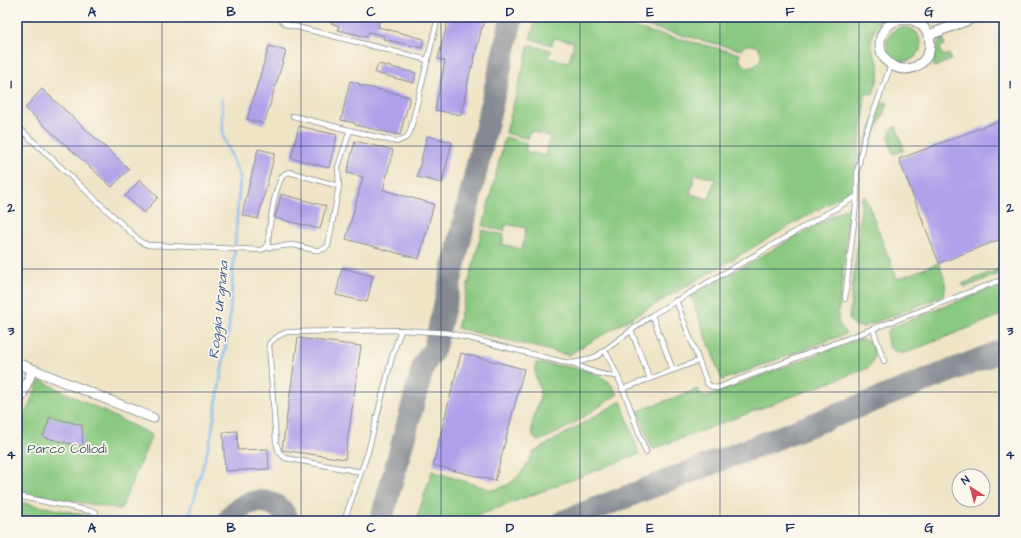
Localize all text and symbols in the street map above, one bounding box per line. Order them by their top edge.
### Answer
text: A [88,3,97,21]
text: B [226,3,236,21]
text: C [366,3,376,21]
text: D [506,3,515,21]
text: E [646,3,654,21]
text: F [785,3,795,21]
text: G [924,3,934,21]
text: 1 [10,75,12,93]
text: 1 [1009,75,1011,93]
text: 2 [6,199,15,217]
text: 2 [1005,199,1014,217]
water label: Roggia Urgnana [204,259,234,360]
text: 3 [7,322,15,340]
text: 3 [1006,322,1014,340]
park label: Parco Collodi [27,440,107,458]
text: 4 [7,446,16,464]
text: 4 [1006,446,1015,464]
north arrow [951,468,991,508]
text: N [958,472,973,488]
text: A [88,519,97,537]
text: B [226,519,236,537]
text: C [366,519,376,537]
text: D [506,519,515,537]
text: E [646,519,654,537]
text: F [785,519,795,537]
text: G [924,519,934,537]

